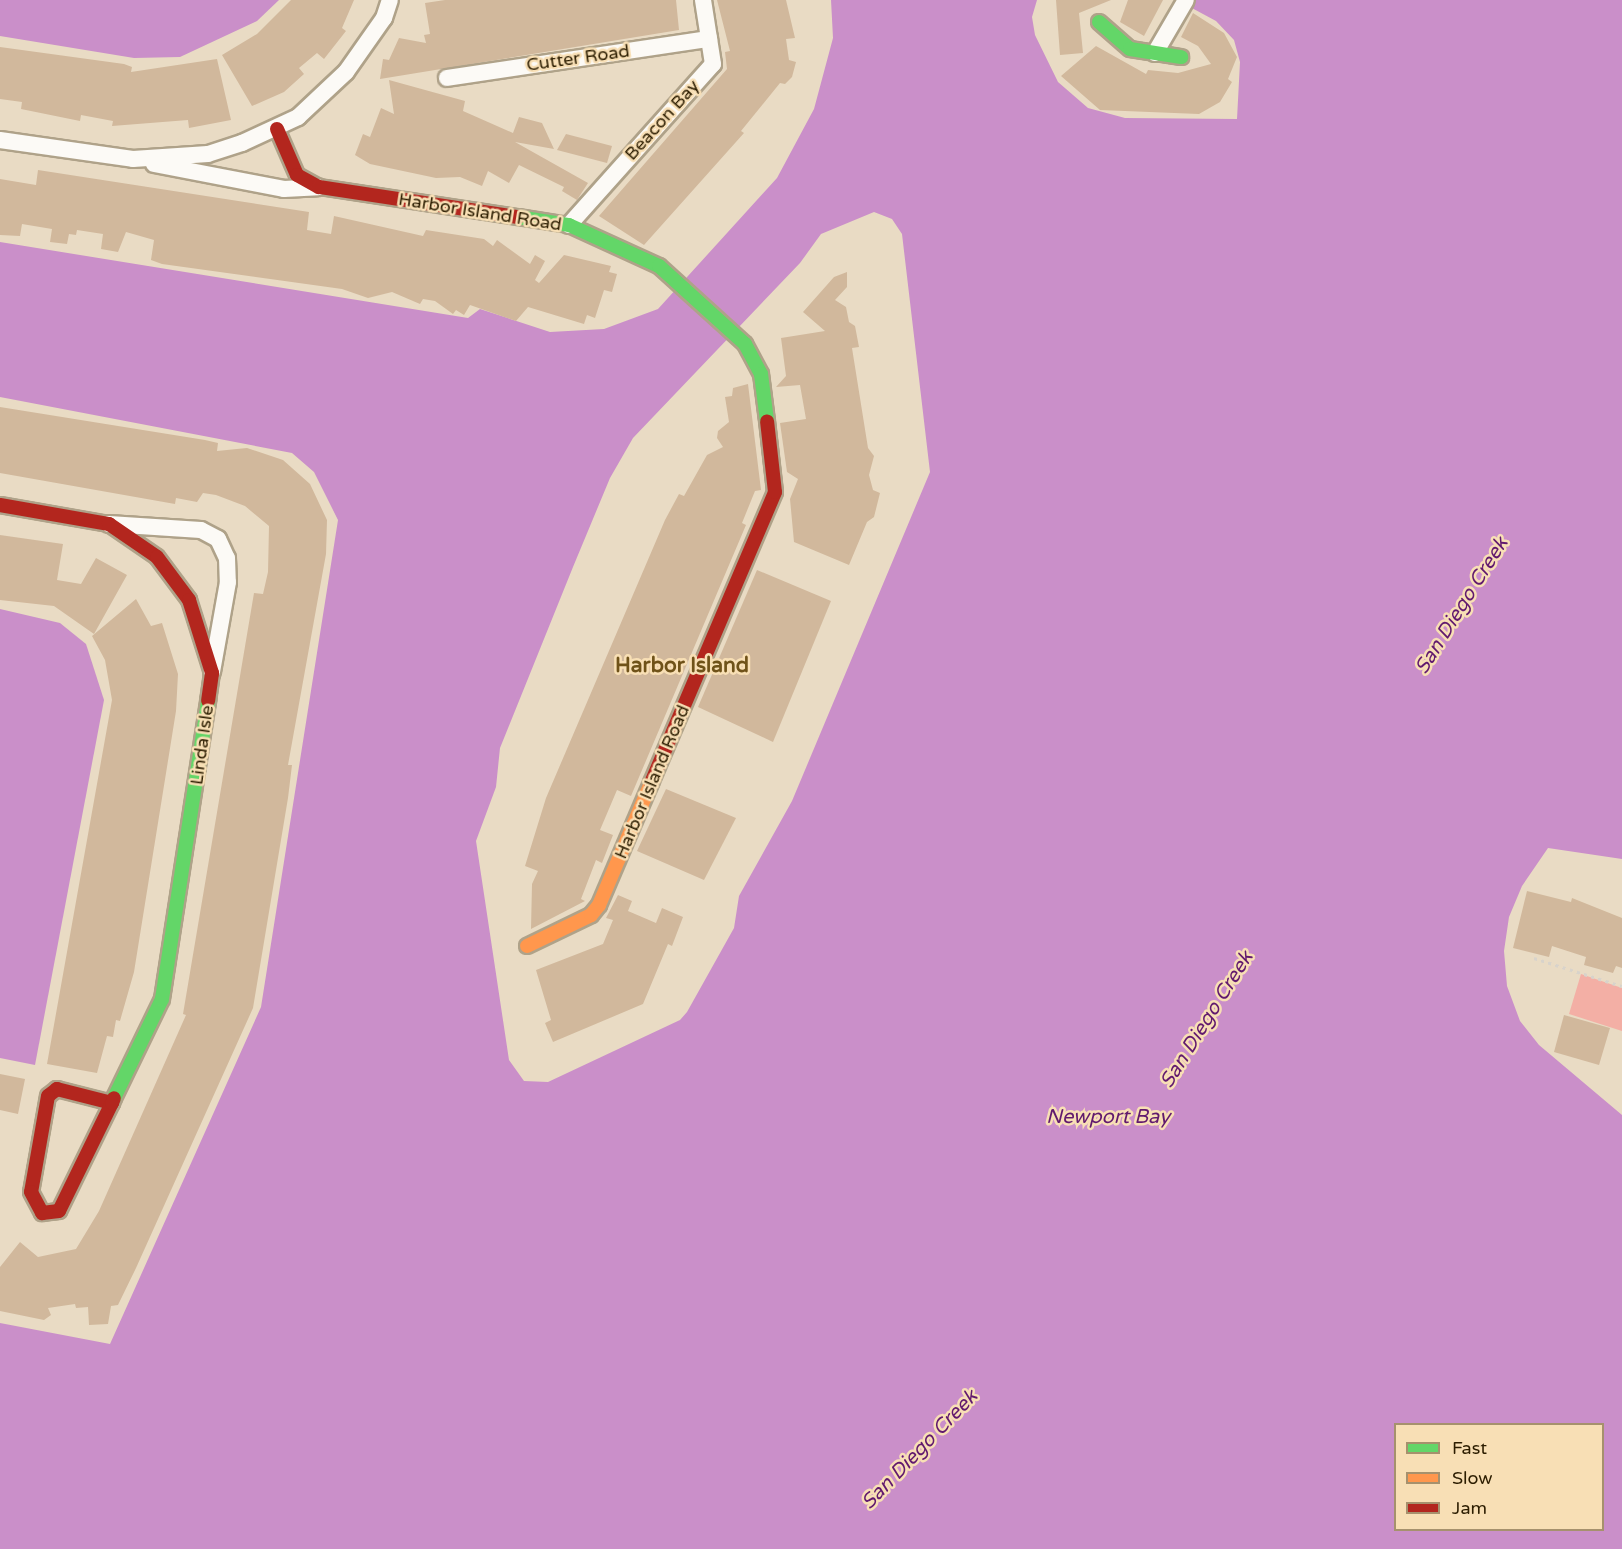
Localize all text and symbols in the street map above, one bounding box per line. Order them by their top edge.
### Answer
street label: Cutter Road [525,40,631,76]
street label: Beacon Bay [620,75,704,165]
street label: Harbor Island Road [397,188,563,236]
water label: San Diego Creek [1410,533,1514,679]
district label: Harbor Island [615,653,749,679]
street label: Harbor Island Road [610,702,694,862]
street label: Linda Isle [186,704,218,786]
water label: San Diego Creek [1155,947,1259,1093]
water label: Newport Bay [1046,1105,1170,1129]
water label: San Diego Creek [857,1385,983,1515]
legend [1394,1423,1604,1531]
text: Fast [1452,1437,1487,1459]
text: Slow [1452,1467,1493,1489]
text: Jam [1452,1497,1487,1519]

